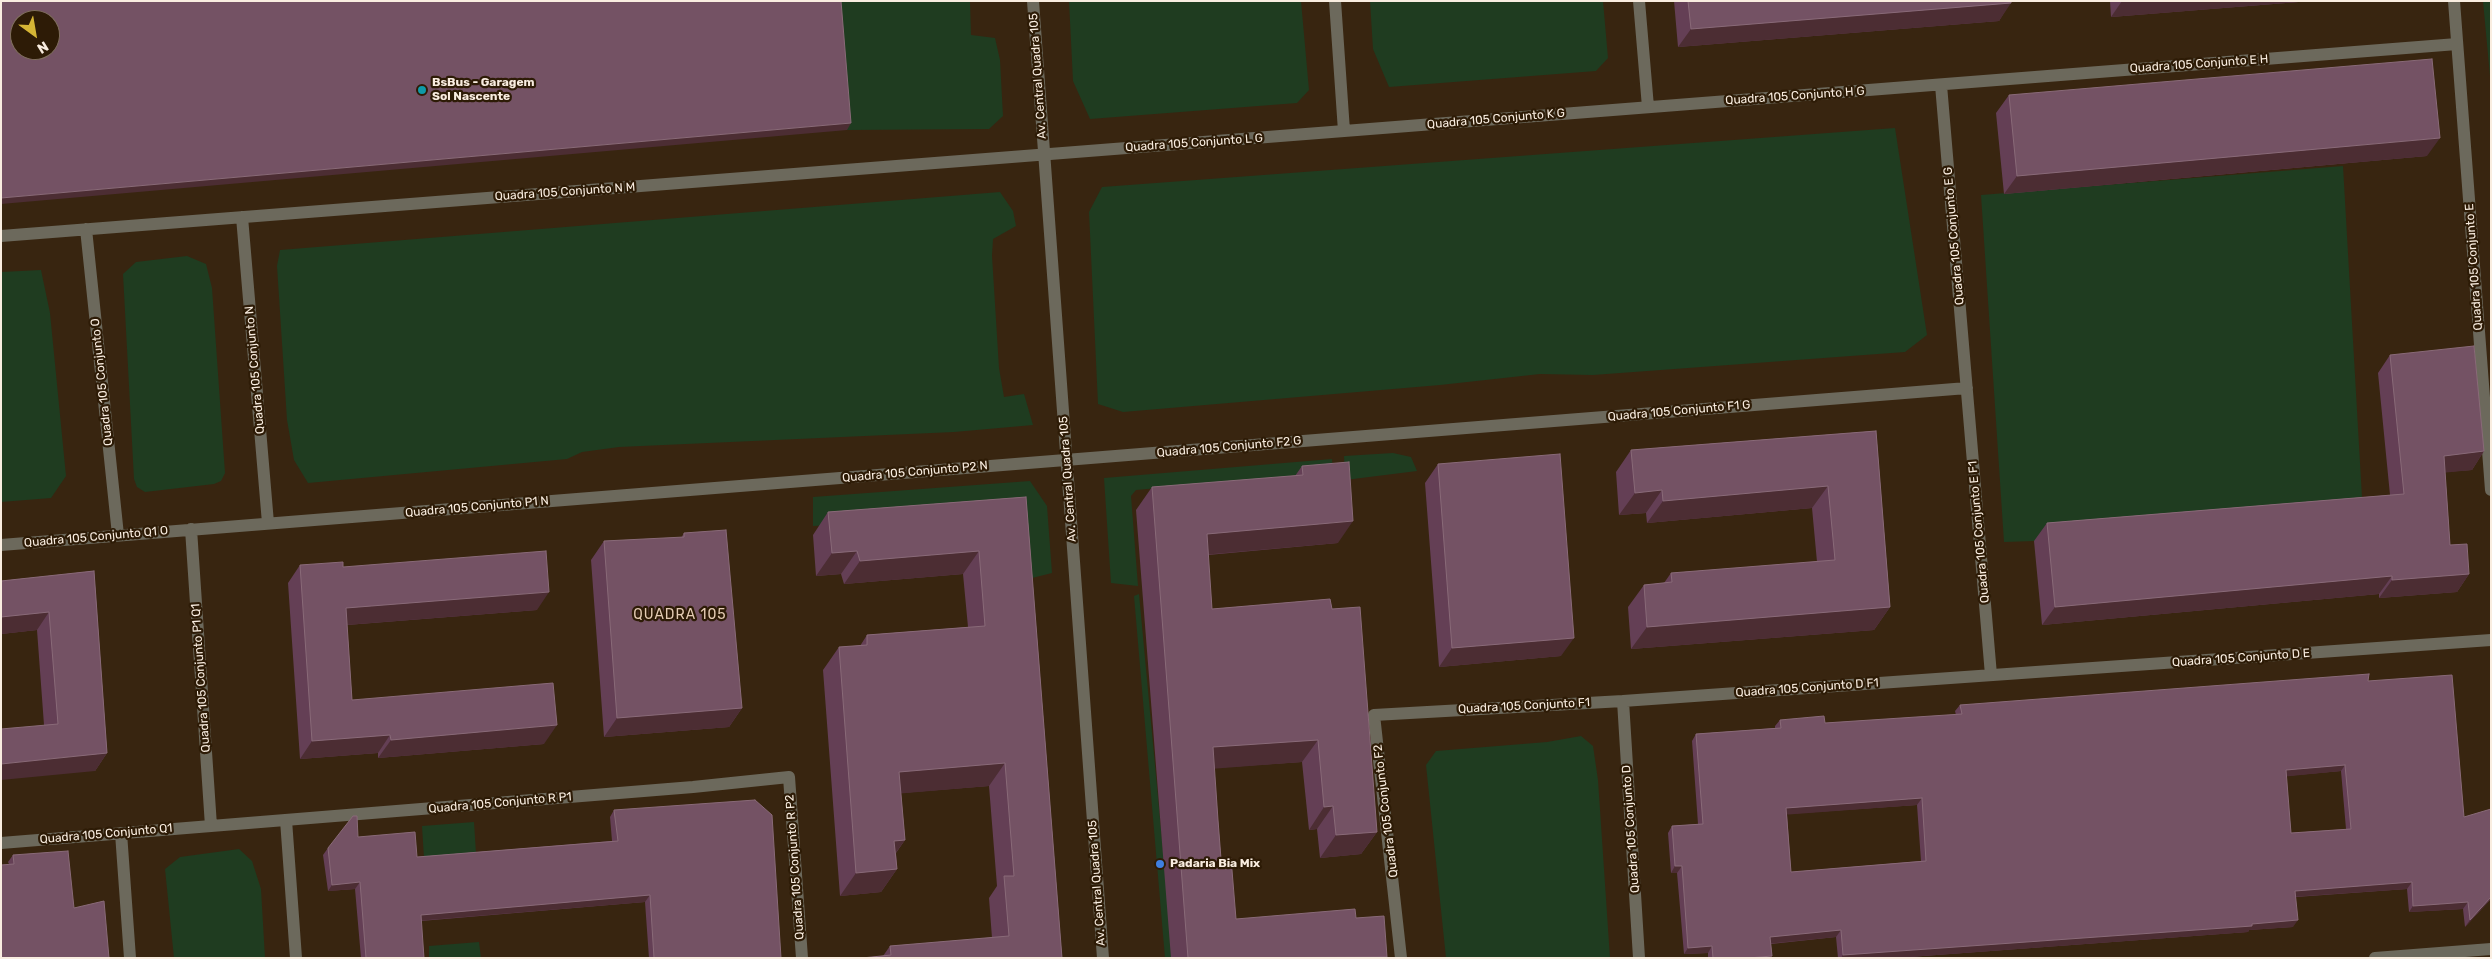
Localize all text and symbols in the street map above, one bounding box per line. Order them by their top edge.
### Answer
north arrow [10,10,60,60]
street label: Av. Central Quadra 105 [1026,13,1050,139]
text: N [34,37,51,57]
street label: Quadra 105 Conjunto E H [2129,52,2269,76]
place label: BsBus - Garagem Sol Nascente [432,76,535,104]
marker: BsBus - Garagem Sol Nascente [416,84,428,96]
street label: Quadra 105 Conjunto H G [1725,84,1865,108]
street label: Quadra 105 Conjunto K G [1426,106,1566,132]
street label: Quadra 105 Conjunto L G [1125,131,1263,155]
street label: Quadra 105 Conjunto E G [1941,166,1967,306]
street label: Quadra 105 Conjunto N M [494,180,636,204]
street label: Quadra 105 Conjunto E [2462,203,2486,331]
street label: Quadra 105 Conjunto N [242,305,268,435]
street label: Quadra 105 Conjunto O [88,317,116,447]
street label: Quadra 105 Conjunto F1 G [1607,398,1751,424]
street label: Av. Central Quadra 105 [1056,416,1080,542]
street label: Quadra 105 Conjunto F2 G [1156,434,1302,460]
street label: Quadra 105 Conjunto P2 N [842,458,988,486]
street label: Quadra 105 Conjunto E F1 [1966,460,1992,604]
street label: Quadra 105 Conjunto P1 N [405,494,549,520]
street label: Quadra 105 Conjunto Q1 O [23,524,169,550]
street label: Quadra 105 Conjunto P1 Q1 [189,603,213,753]
district label: QUADRA 105 [632,607,728,623]
street label: Quadra 105 Conjunto D E [2171,646,2311,670]
street label: Quadra 105 Conjunto D F1 [1735,676,1879,700]
street label: Quadra 105 Conjunto F1 [1458,695,1590,717]
street label: Quadra 105 Conjunto F2 [1371,744,1401,878]
street label: Quadra 105 Conjunto D [1619,764,1643,894]
street label: Quadra 105 Conjunto R P1 [428,790,572,816]
street label: Quadra 105 Conjunto R P2 [783,794,807,940]
street label: Av. Central Quadra 105 [1085,820,1109,946]
street label: Quadra 105 Conjunto Q1 [39,821,173,847]
place label: Padaria Bia Mix [1170,857,1260,871]
marker: Padaria Bia Mix [1154,858,1166,870]

